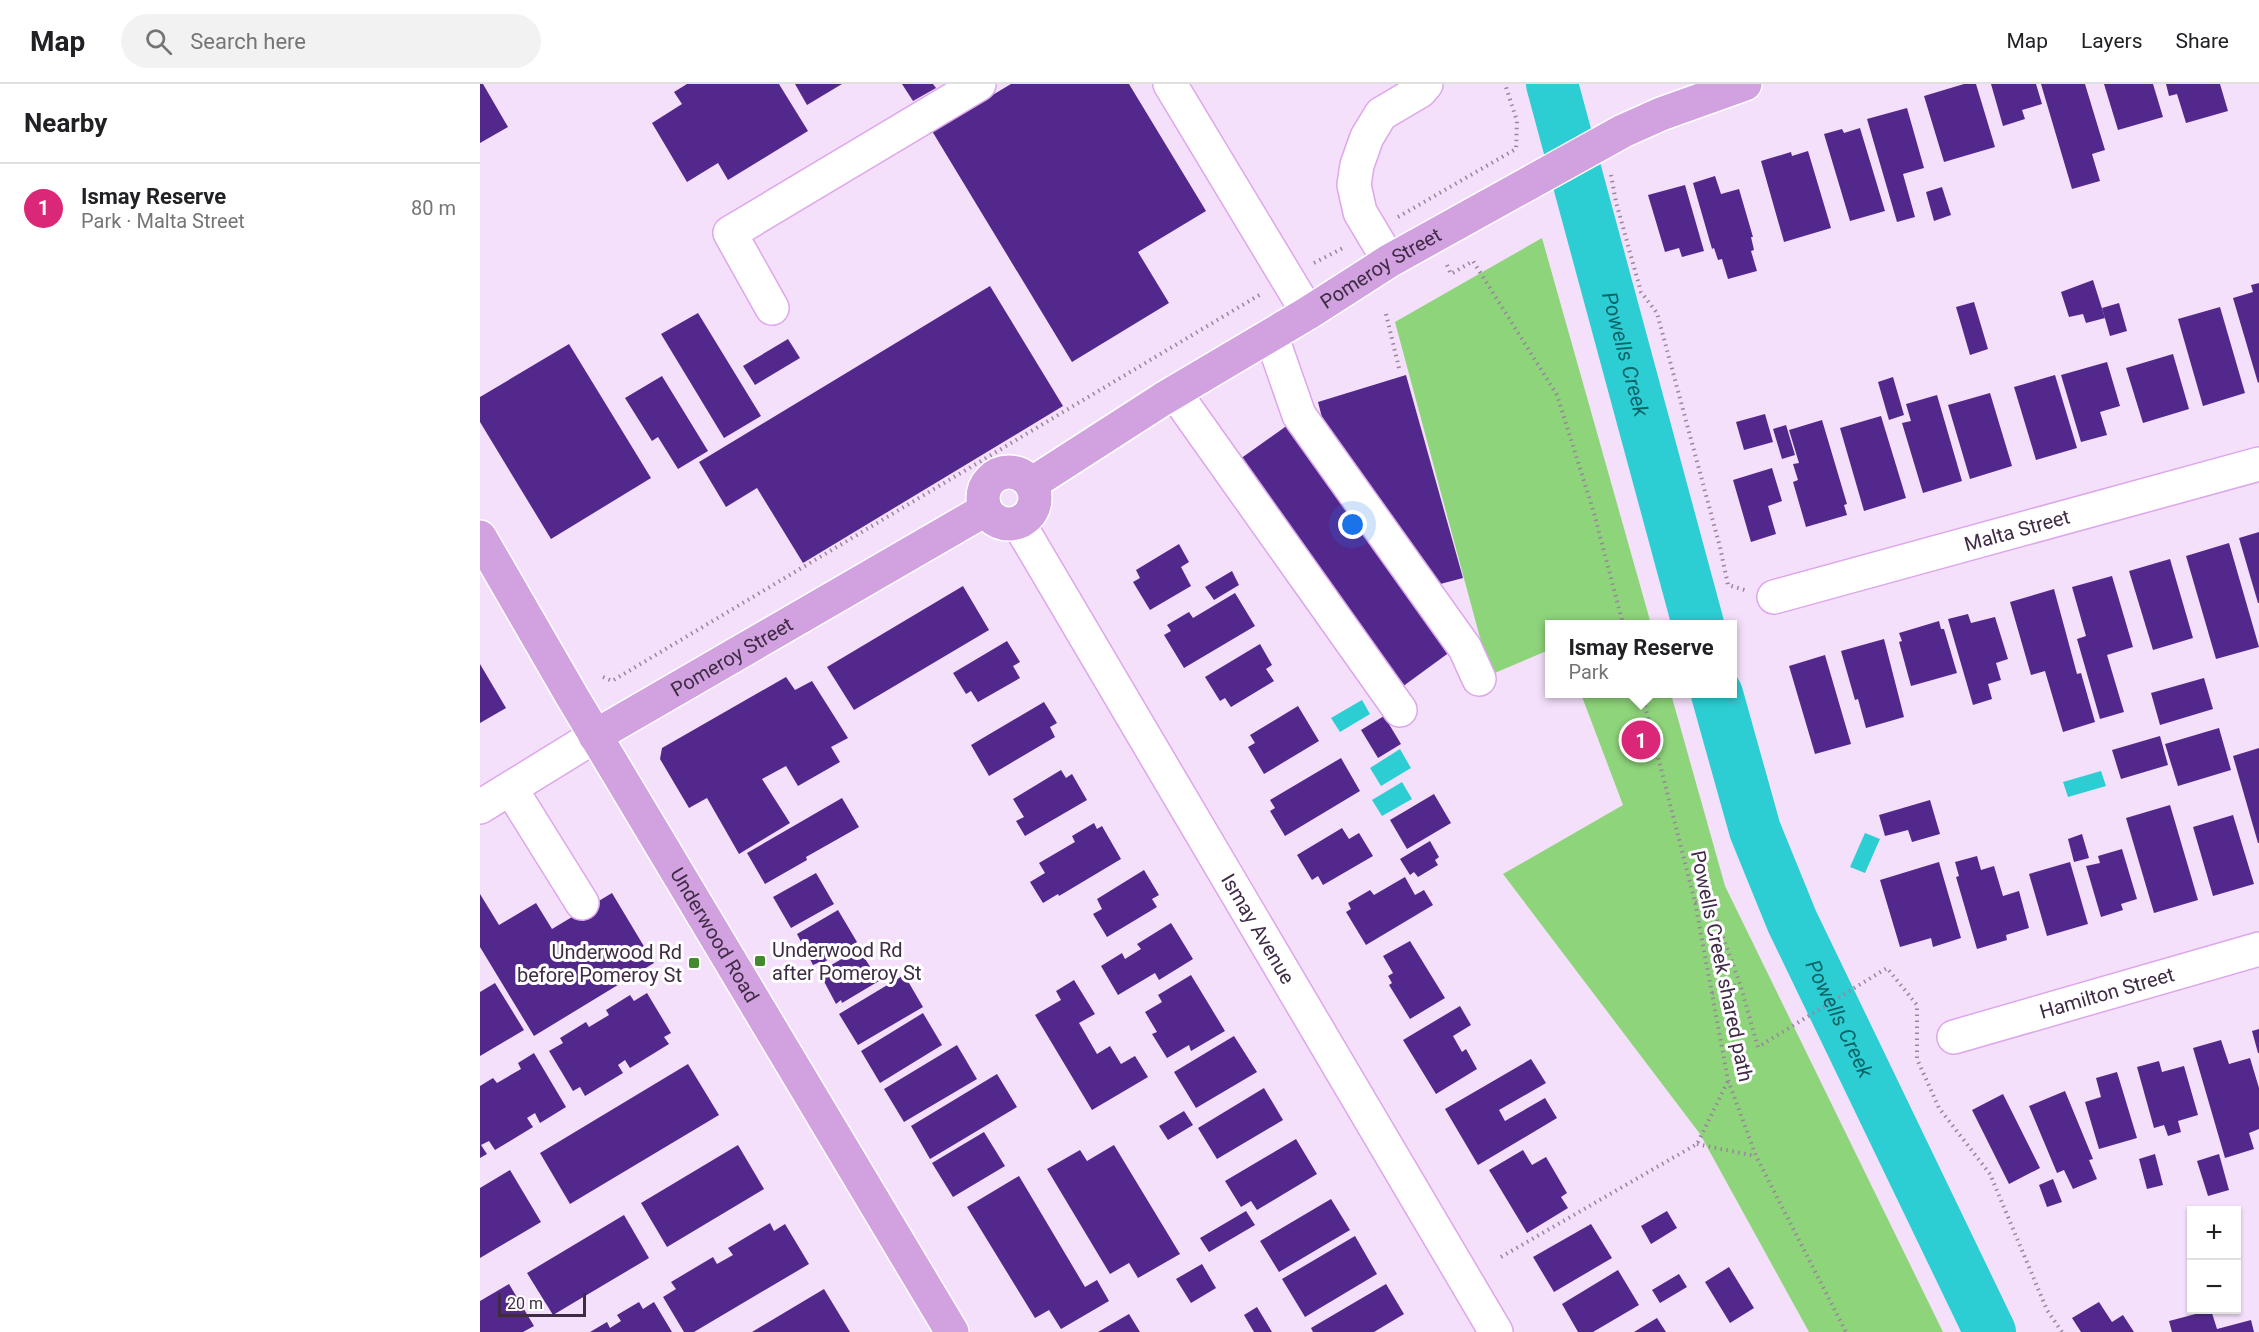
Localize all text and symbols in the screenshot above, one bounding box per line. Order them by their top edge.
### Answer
search box [121,14,541,68]
text: Map [30,25,85,58]
icon: search [142,25,175,58]
text: Search here [190,29,306,54]
text: Map [2006,29,2048,53]
text: Layers [2081,29,2142,53]
text: Share [2175,29,2229,53]
text: Nearby [24,108,107,138]
text: Ismay Reserve [81,184,226,209]
text: 1 [38,196,49,220]
text: 80 m [411,196,456,220]
text: Park · Malta Street [81,209,245,233]
street label: Pomeroy Street [1316,222,1445,314]
water label: Powells Creek [1597,289,1654,420]
street label: Malta Street [1962,504,2072,556]
your location [1338,510,1367,539]
street label: Pomeroy Street [666,612,797,702]
popup [1545,620,1737,698]
text: Ismay Reserve [1568,635,1714,660]
text: Park [1568,660,1609,684]
pin: 1 [1622,718,1660,762]
street label: Powells Creek shared path [1686,848,1758,1084]
street label: Underwood Road [665,863,764,1007]
street label: Ismay Avenue [1216,869,1300,988]
place label: Underwood Rd after Pomeroy St [772,938,921,985]
place label: Underwood Rd before Pomeroy St [517,940,682,987]
marker: Underwood Rd after Pomeroy St [753,954,767,968]
marker: Underwood Rd before Pomeroy St [687,956,701,970]
water label: Powells Creek [1801,956,1878,1082]
street label: Hamilton Street [2037,962,2177,1024]
map controls [2187,1206,2241,1314]
button: + [2187,1206,2241,1260]
button: − [2187,1260,2241,1314]
scale bar [498,1290,586,1318]
text: 20 m [507,1294,543,1313]

